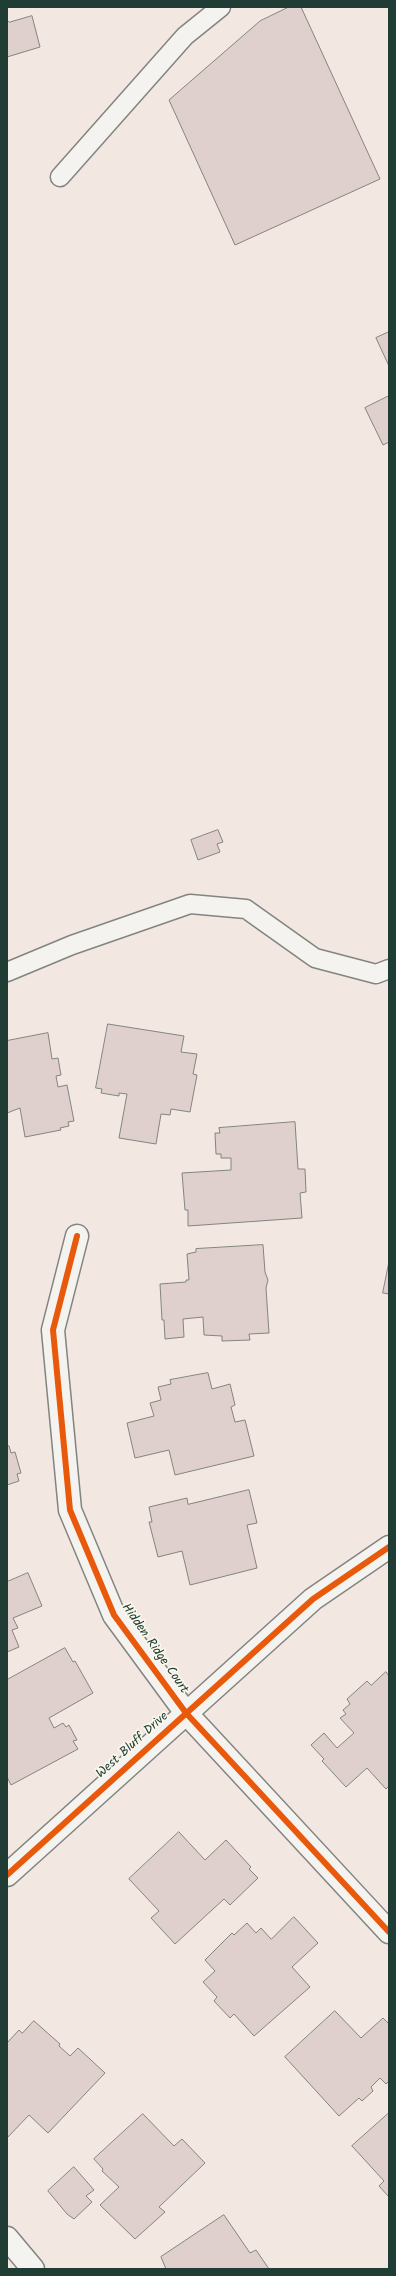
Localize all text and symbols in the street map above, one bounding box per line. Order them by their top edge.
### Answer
street label: Hidden Ridge Court [117,1601,191,1697]
street label: West Bluff Drive [94,1710,172,1782]

